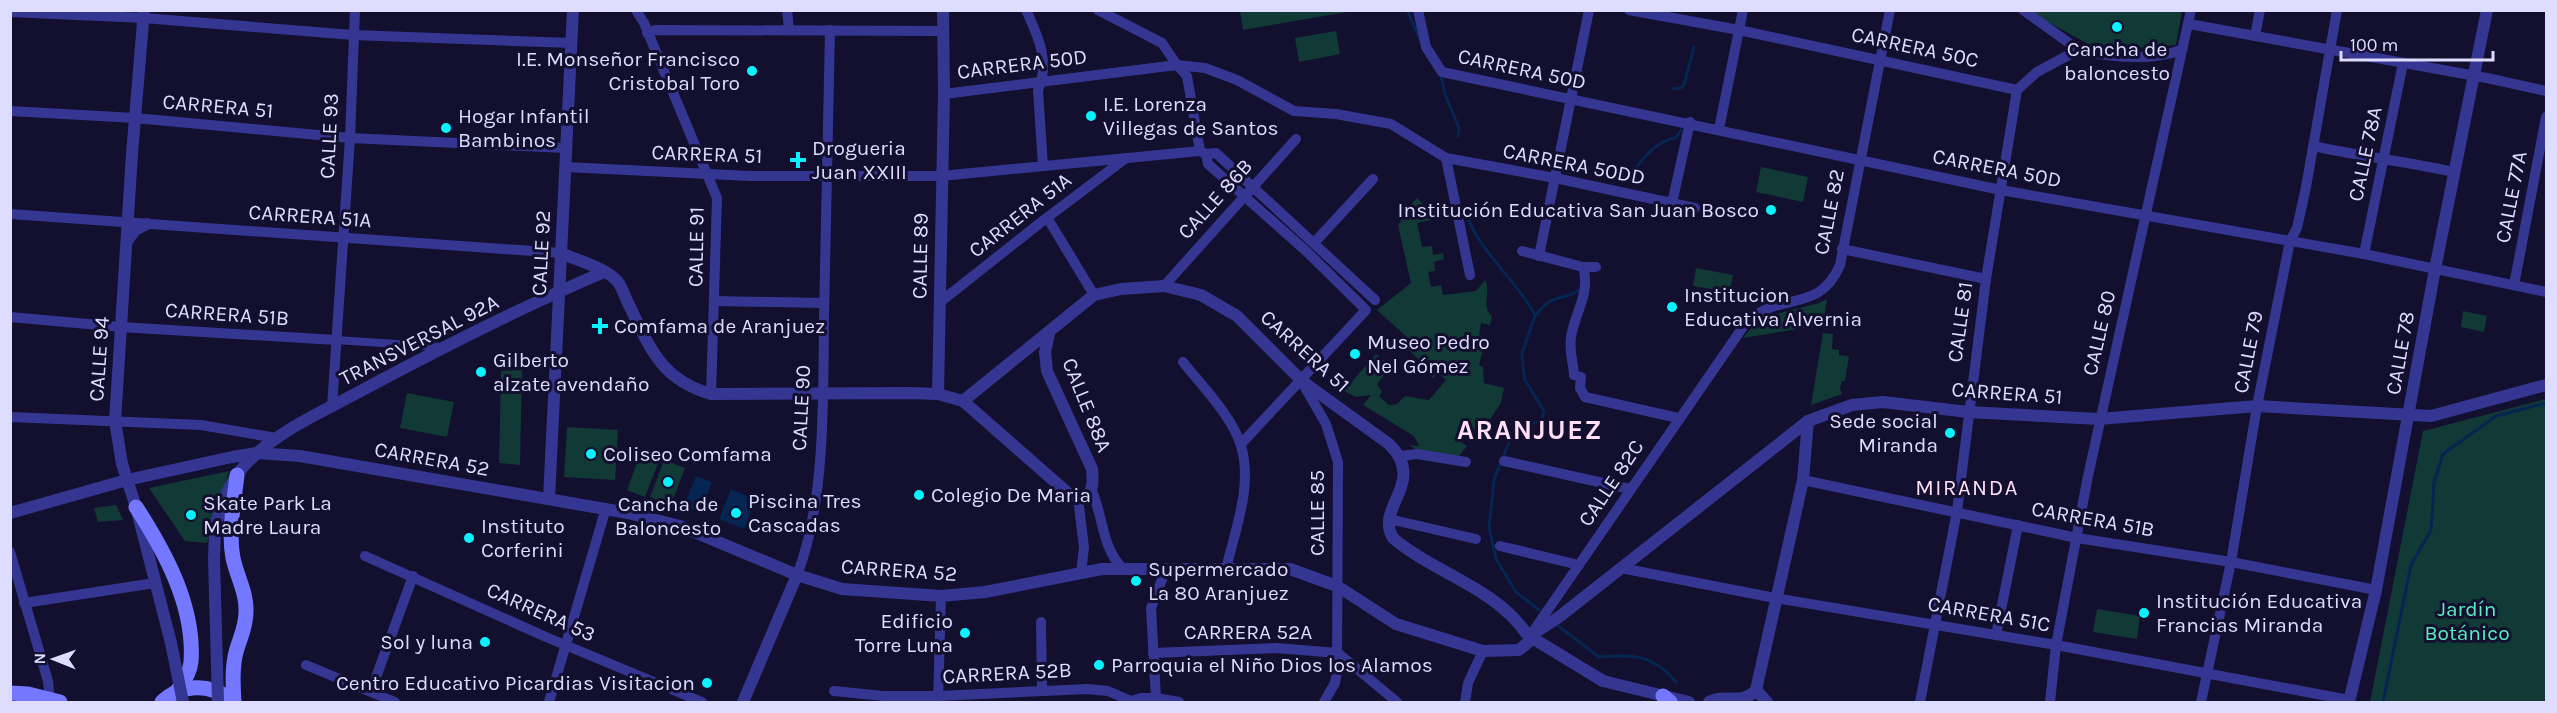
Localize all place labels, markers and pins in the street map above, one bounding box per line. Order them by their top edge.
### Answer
marker: Cancha de baloncesto [2110,20,2124,34]
place label: Cancha de baloncesto [2064,37,2170,85]
place label: I.E. Monseñor Francisco Cristobal Toro [516,47,740,95]
marker: I.E. Monseñor Francisco Cristobal Toro [745,64,759,78]
place label: I.E. Lorenza Villegas de Santos [1103,92,1279,140]
place label: Hogar Infantil Bambinos [458,104,590,152]
marker: I.E. Lorenza Villegas de Santos [1084,109,1098,123]
marker: Hogar Infantil Bambinos [439,121,453,135]
place label: Drogueria Juan XXIII [812,136,907,184]
marker: Drogueria Juan XXIII [789,151,807,169]
place label: Institución Educativa San Juan Bosco [1398,198,1759,222]
marker: Institución Educativa San Juan Bosco [1764,203,1778,217]
place label: Institucion Educativa Alvernia [1684,283,1862,331]
marker: Institucion Educativa Alvernia [1665,300,1679,314]
place label: Comfama de Aranjuez [614,314,825,338]
marker: Comfama de Aranjuez [591,317,609,335]
place label: Museo Pedro Nel Gómez [1367,330,1490,378]
marker: Museo Pedro Nel Gómez [1348,347,1362,361]
place label: Gilberto alzate avendaño [493,348,649,396]
marker: Gilberto alzate avendaño [474,365,488,379]
place label: Sede social Miranda [1829,409,1938,457]
marker: Sede social Miranda [1943,426,1957,440]
place label: Coliseo Comfama [603,442,772,466]
marker: Coliseo Comfama [584,447,598,461]
marker: Cancha de Baloncesto [661,475,675,489]
place label: Colegio De Maria [931,483,1091,507]
marker: Colegio De Maria [912,488,926,502]
place label: Piscina Tres Cascadas [748,489,862,537]
place label: Skate Park La Madre Laura [203,491,332,539]
place label: Cancha de Baloncesto [615,492,721,540]
marker: Piscina Tres Cascadas [729,506,743,520]
marker: Skate Park La Madre Laura [184,508,198,522]
place label: Instituto Corferini [481,514,565,562]
marker: Instituto Corferini [462,531,476,545]
place label: Supermercado La 80 Aranjuez [1148,557,1289,605]
marker: Supermercado La 80 Aranjuez [1129,574,1143,588]
place label: Institución Educativa Francias Miranda [2156,589,2362,637]
marker: Institución Educativa Francias Miranda [2137,606,2151,620]
place label: Edificio Torre Luna [855,609,953,657]
marker: Edificio Torre Luna [958,626,972,640]
place label: Sol y luna [380,630,473,654]
marker: Sol y luna [478,635,492,649]
place label: Parroquia el Niño Dios los Alamos [1111,653,1433,677]
marker: Parroquia el Niño Dios los Alamos [1092,658,1106,672]
place label: Centro Educativo Picardias Visitacion [336,671,695,695]
marker: Centro Educativo Picardias Visitacion [700,676,714,690]

